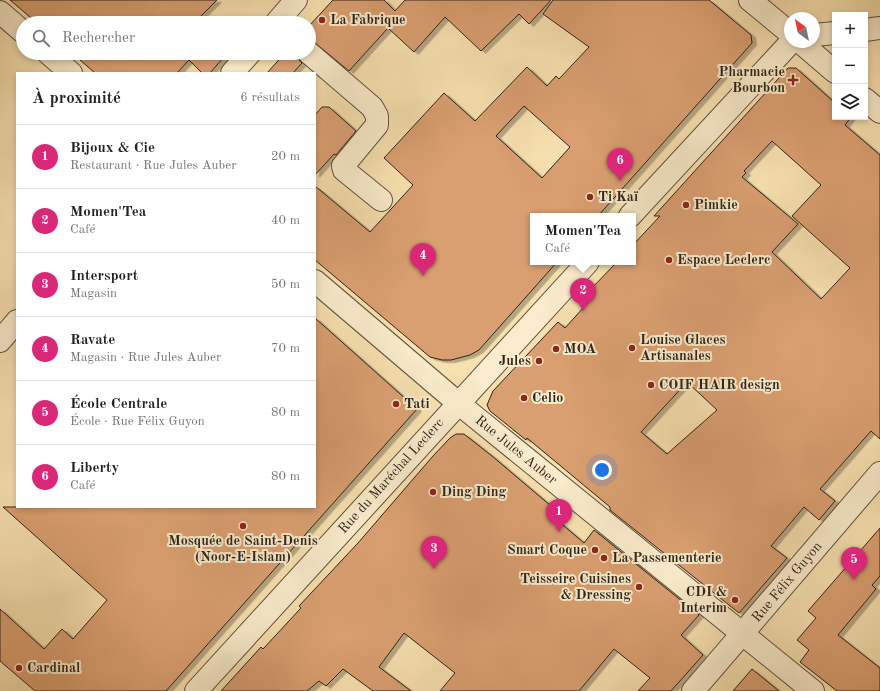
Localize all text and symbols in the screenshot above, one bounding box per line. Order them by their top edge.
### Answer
north arrow [784,12,820,48]
map controls [832,12,868,120]
button: + [832,12,868,48]
place label: La Fabrique [330,13,406,27]
marker: La Fabrique [317,15,327,25]
search box [16,16,316,60]
icon: search [30,27,52,49]
text: Rechercher [62,31,135,46]
button: − [832,48,868,84]
place label: Pharmacie Bourbon [719,65,785,95]
marker: Pharmacie Bourbon [788,75,798,85]
button: layers [832,84,868,120]
text: À proximité [32,90,121,107]
text: 6 résultats [240,91,300,104]
text: Bijoux & Cie [70,141,155,156]
pin: 6 [607,148,633,181]
text: 1 [41,150,49,163]
text: 20 m [271,150,300,163]
text: Restaurant · Rue Jules Auber [70,159,237,172]
place label: Ti Kaï [598,190,639,204]
marker: Ti Kaï [585,192,595,202]
place label: Pimkie [694,198,738,212]
marker: Pimkie [681,200,691,210]
text: Momen'Tea [70,205,146,220]
popup [530,213,636,265]
text: 2 [41,214,49,227]
text: 40 m [271,214,300,227]
text: Café [70,223,95,236]
text: Momen'Tea [545,224,621,239]
text: Café [545,242,570,255]
pin: 4 [410,243,436,276]
place label: Espace Leclerc [677,253,771,267]
marker: Espace Leclerc [664,255,674,265]
text: Intersport [70,269,138,284]
text: 3 [41,278,49,291]
text: 50 m [271,278,300,291]
pin: 2 [570,278,596,311]
text: Magasin [70,287,117,300]
text: Ravate [70,333,115,348]
place label: Louise Glaces Artisanales [640,333,726,363]
text: 4 [41,342,49,355]
text: 70 m [271,342,300,355]
place label: MOA [564,342,597,356]
marker: Louise Glaces Artisanales [627,343,637,353]
marker: MOA [551,344,561,354]
text: Magasin · Rue Jules Auber [70,351,221,364]
place label: Jules [499,354,531,368]
marker: Jules [534,356,544,366]
place label: COIF HAIR design [659,378,780,392]
marker: COIF HAIR design [646,380,656,390]
place label: Celio [532,391,563,405]
marker: Celio [519,393,529,403]
text: École Centrale [70,397,167,412]
place label: Tati [404,397,430,411]
marker: Tati [391,399,401,409]
text: 5 [41,406,49,419]
text: 80 m [271,406,300,419]
street label: Rue Jules Auber [472,413,560,487]
text: École · Rue Félix Guyon [70,415,205,428]
street label: Rue du Maréchal Leclerc [336,416,446,536]
your location [592,460,612,480]
text: Liberty [70,461,119,476]
text: 6 [41,470,49,483]
text: 80 m [271,470,300,483]
text: Café [70,479,95,492]
place label: Ding Ding [441,485,507,499]
marker: Ding Ding [428,487,438,497]
pin: 1 [546,499,572,532]
marker: Mosquée de Saint-Denis (Noor-E-Islam) [238,521,248,531]
place label: Mosquée de Saint-Denis (Noor-E-Islam) [168,534,318,564]
pin: 3 [421,536,447,569]
street label: Rue Félix Guyon [749,539,825,625]
place label: Smart Coque [507,543,587,557]
marker: Smart Coque [590,545,600,555]
pin: 5 [841,547,867,580]
place label: La Passementerie [612,551,722,565]
marker: La Passementerie [599,553,609,563]
place label: Teisseire Cuisines & Dressing [520,572,631,602]
marker: Teisseire Cuisines & Dressing [634,582,644,592]
place label: CDI & Interim [680,585,727,615]
marker: CDI & Interim [730,595,740,605]
place label: Cardinal [27,661,80,675]
marker: Cardinal [14,663,24,673]

